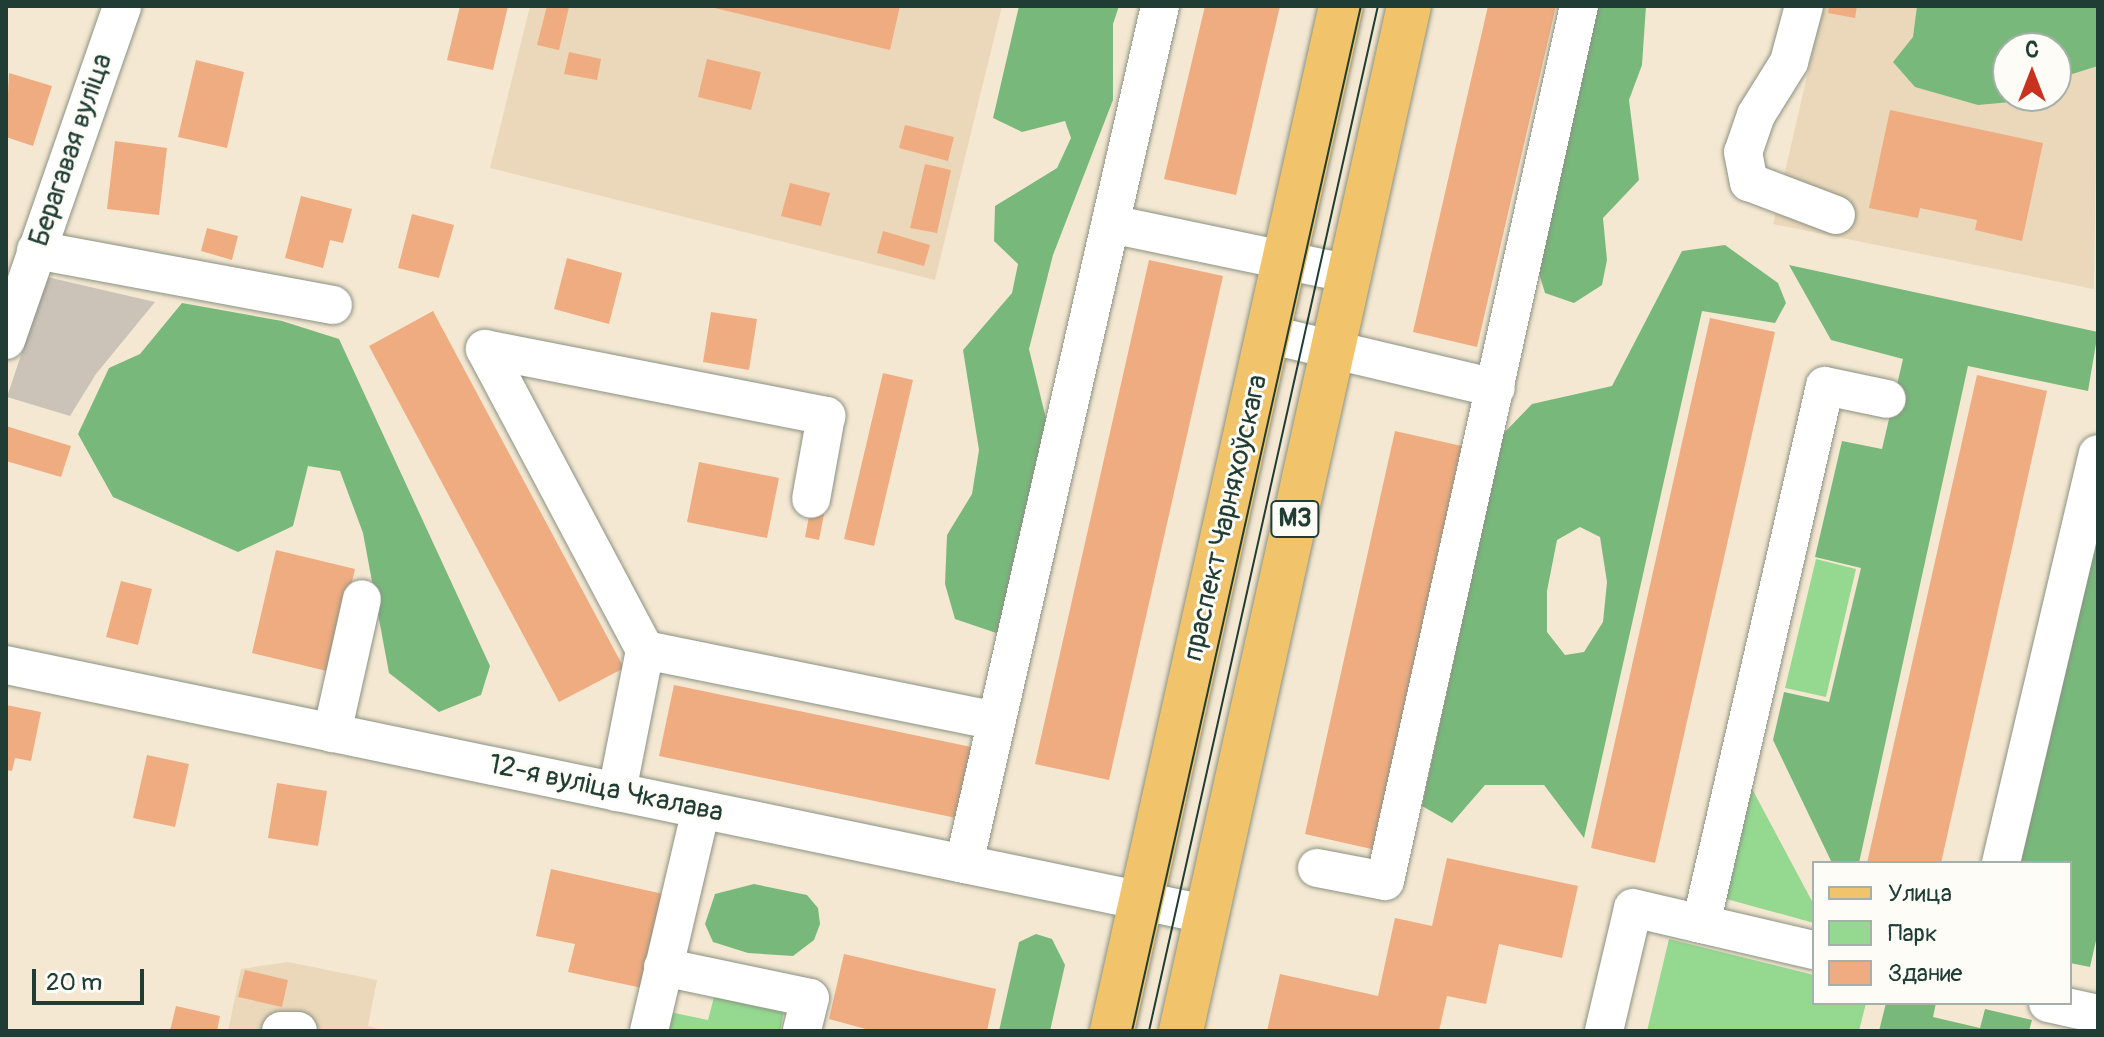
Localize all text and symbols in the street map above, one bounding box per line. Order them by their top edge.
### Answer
north arrow [1992,32,2072,112]
text: С [2025,36,2039,64]
street label: Берагавая вуліца [22,49,120,251]
street label: праспект Чарняхоўскага [1177,372,1275,664]
road number: М3 [1269,497,1321,541]
street label: 12-я вуліца Чкалава [486,748,726,830]
legend [1812,861,2072,1005]
text: Улица [1888,879,1952,908]
text: Парк [1888,919,1937,948]
scale bar [36,953,148,1003]
text: Здание [1888,959,1962,988]
text: 20 m [46,968,102,997]

